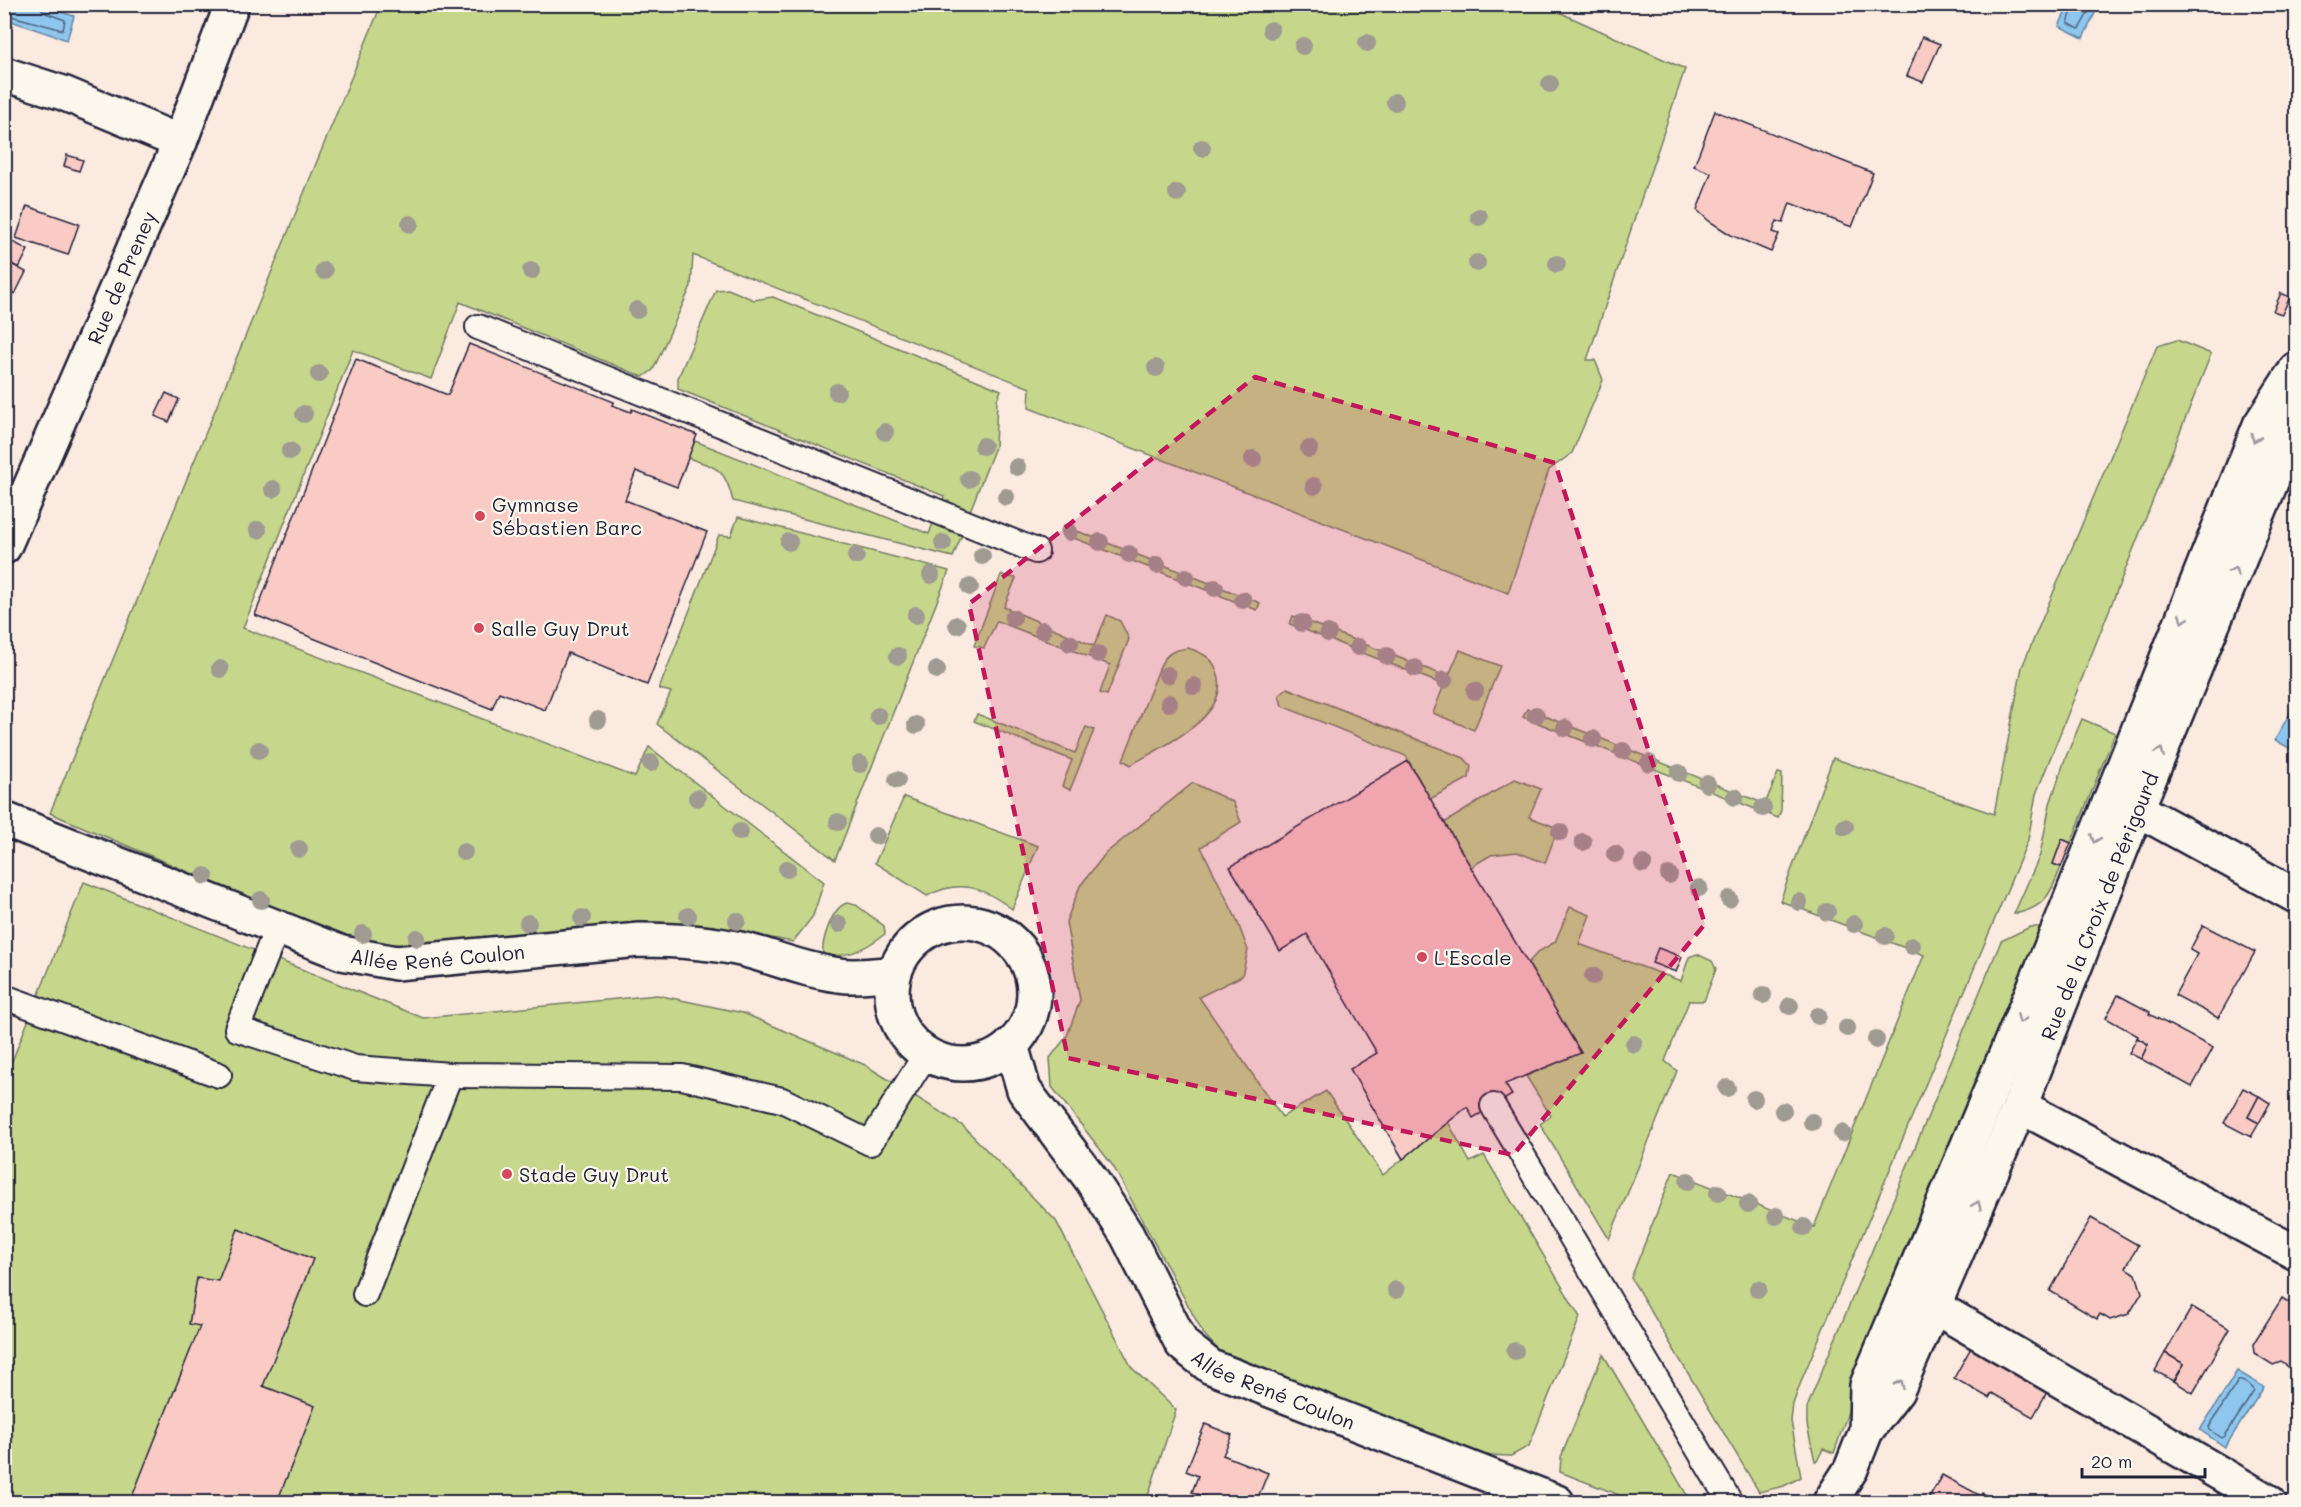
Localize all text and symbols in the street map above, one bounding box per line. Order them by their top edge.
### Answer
street label: Rue de Preney [81,207,162,348]
one-way arrow [2250,432,2263,442]
place label: Gymnase Sébastien Barc [492,491,642,540]
marker: Gymnase Sébastien Barc [473,509,487,523]
one-way arrow [2227,566,2239,577]
one-way arrow [2178,612,2190,623]
place label: Salle Guy Drut [491,615,630,641]
marker: Salle Guy Drut [472,621,486,635]
one-way arrow [2153,747,2165,758]
street label: Rue de la Croix de Périgourd [2034,768,2164,1044]
one-way arrow [2090,833,2102,844]
street label: Allée René Coulon [348,938,526,976]
place label: L'Escale [1434,944,1512,970]
marker: L'Escale [1415,950,1429,964]
one-way arrow [2016,1013,2028,1024]
place label: Stade Guy Drut [519,1161,669,1187]
marker: Stade Guy Drut [500,1167,514,1181]
one-way arrow [1970,1200,1982,1211]
street label: Allée René Coulon [1186,1343,1359,1435]
one-way arrow [1892,1379,1904,1390]
scale bar [2082,1441,2205,1479]
text: 20 m [2091,1449,2132,1473]

